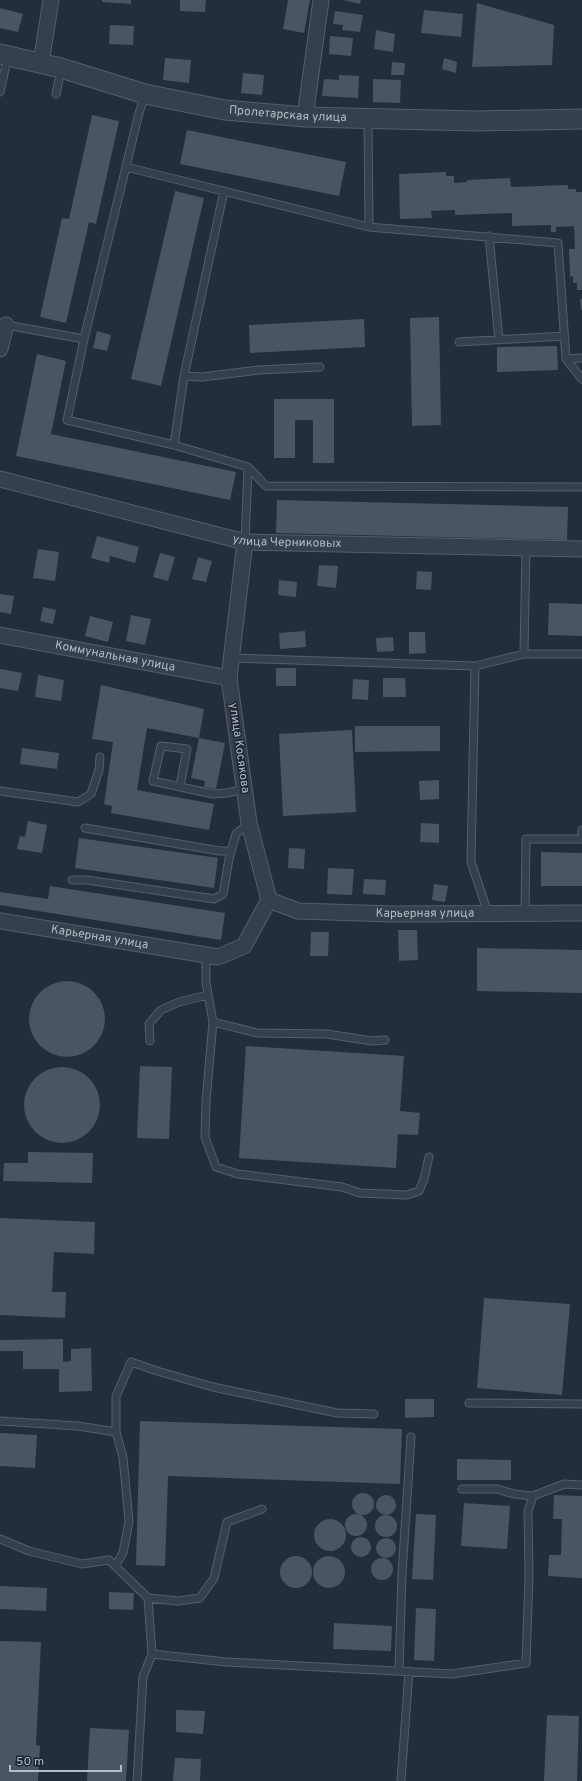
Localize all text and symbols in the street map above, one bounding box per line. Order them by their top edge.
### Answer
street label: Пролетарская улица [228,102,347,126]
street label: улица Черниковых [231,531,342,552]
street label: Коммунальная улица [54,637,176,676]
street label: улица Косякова [225,702,253,794]
street label: Карьерная улица [375,906,474,922]
street label: Карьерная улица [50,922,150,953]
scale bar [10,1747,121,1773]
text: 50 m [16,1754,44,1770]

